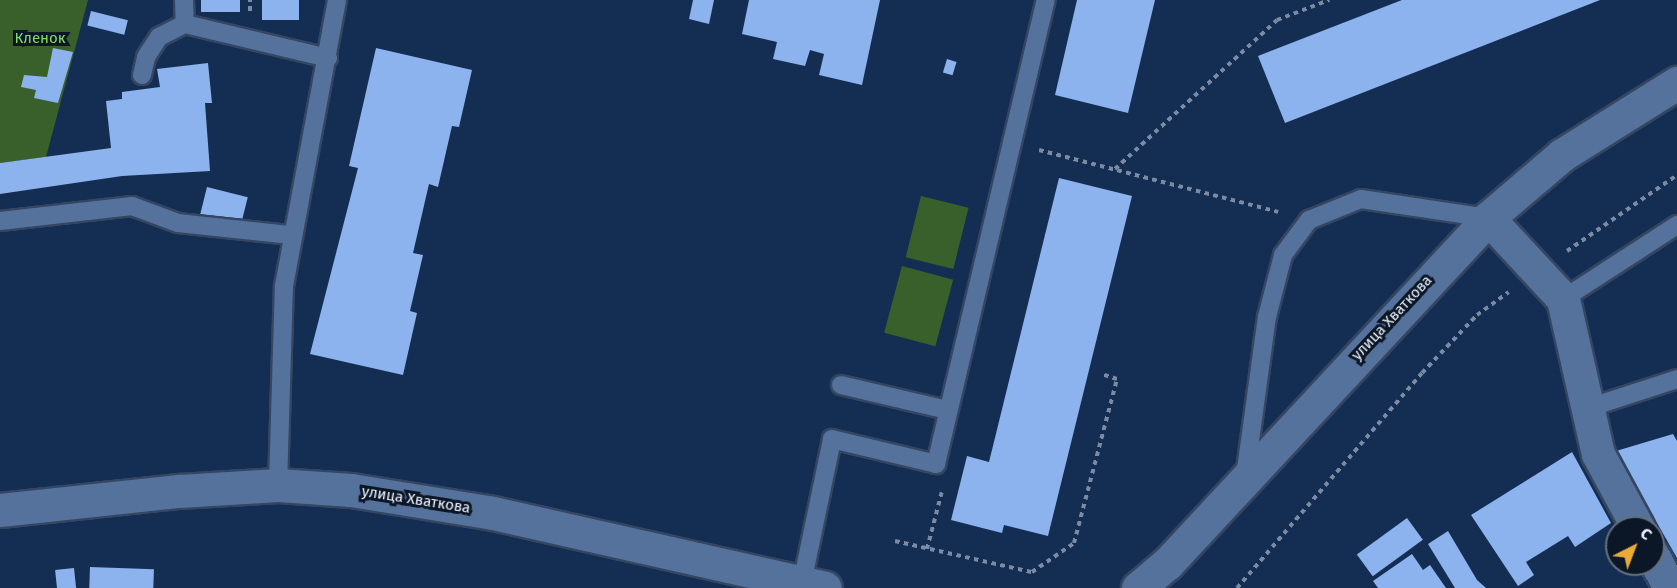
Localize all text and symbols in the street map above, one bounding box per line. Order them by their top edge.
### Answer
park label: Кленок [14,30,66,48]
street label: улица Хваткова [1348,272,1436,364]
street label: улица Хваткова [360,483,472,517]
north arrow [1605,516,1665,576]
text: С [1636,524,1656,544]

